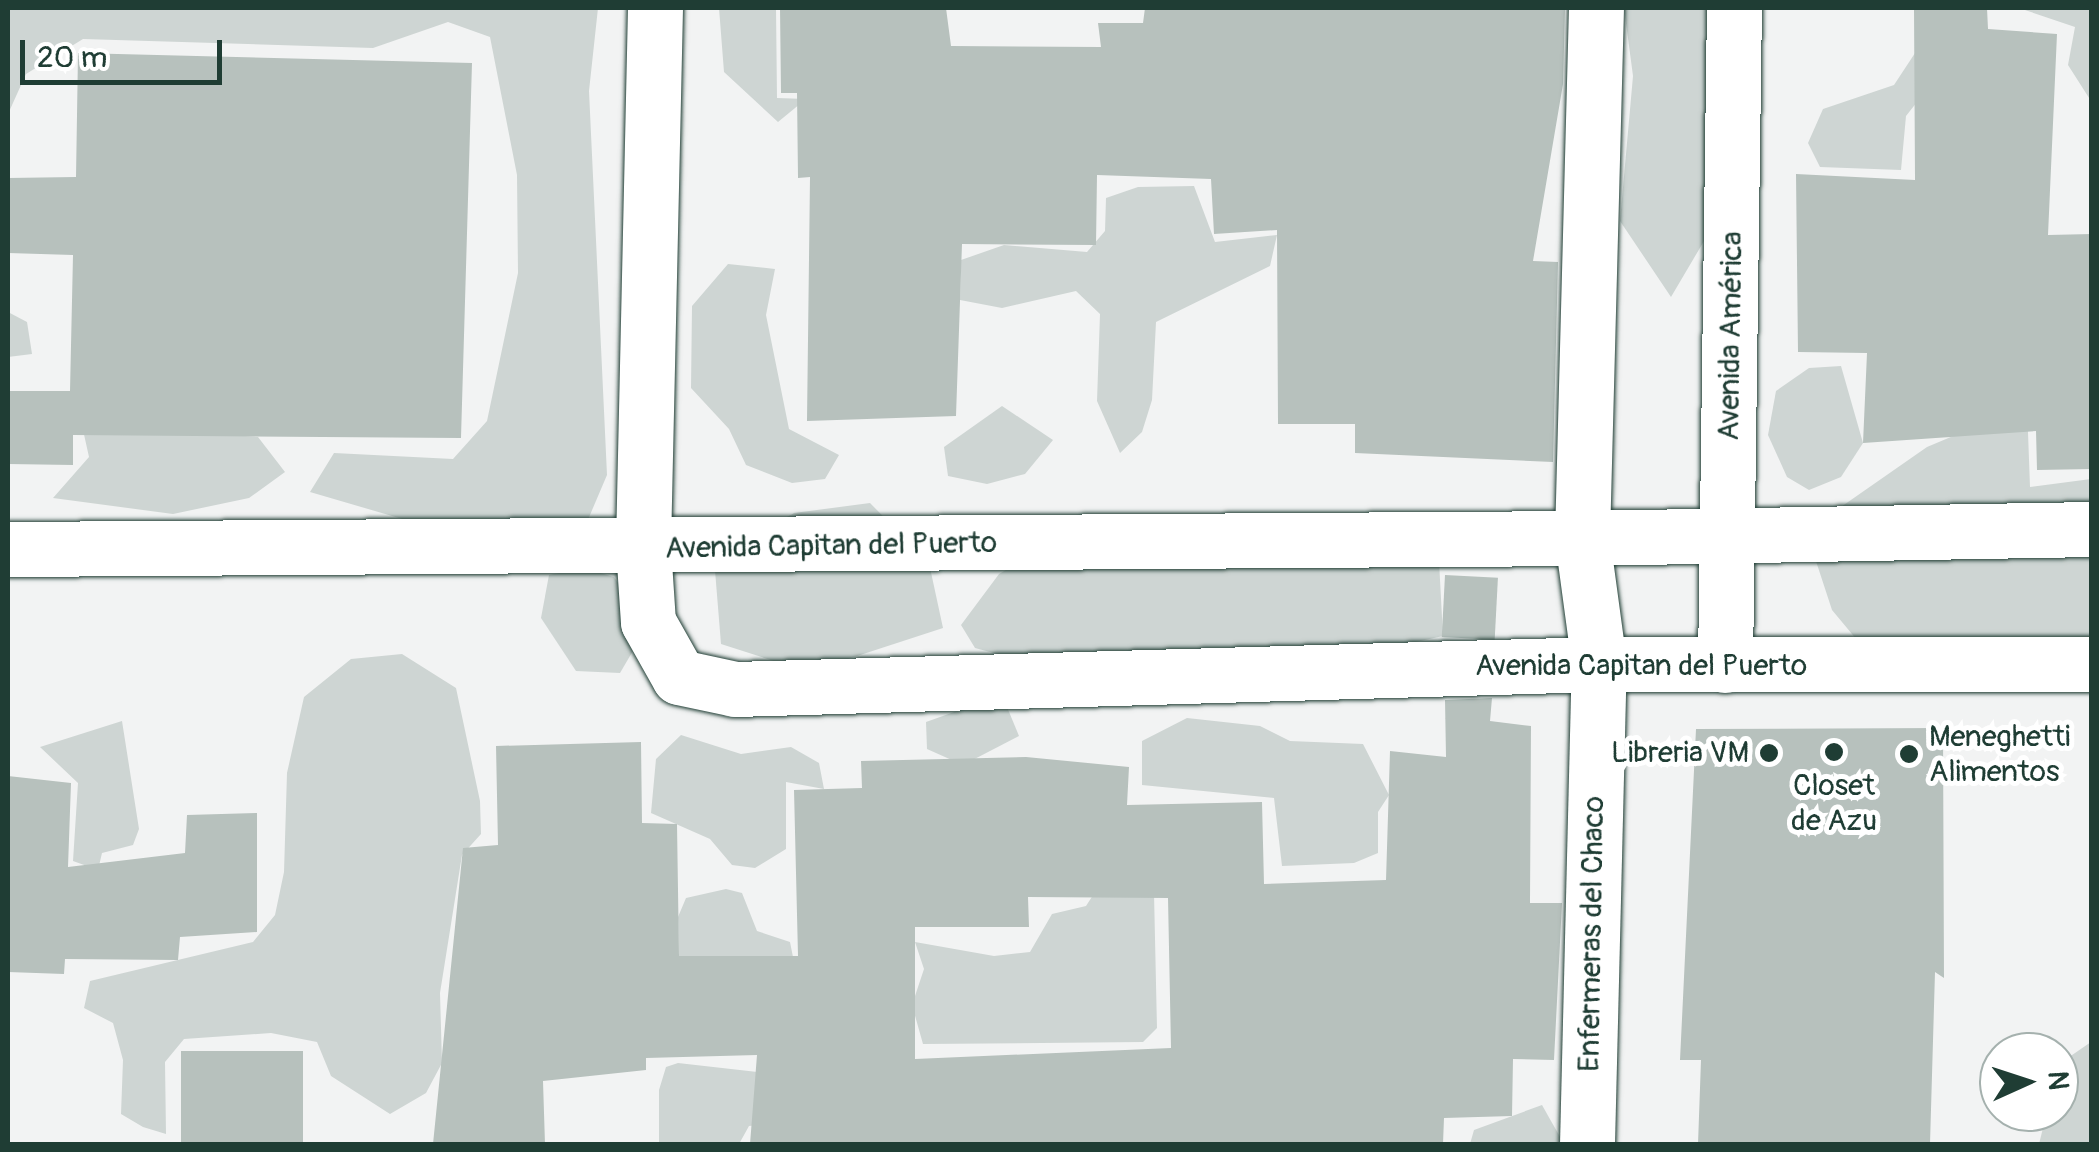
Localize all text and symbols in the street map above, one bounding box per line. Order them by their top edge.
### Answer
scale bar [25,20,228,82]
text: 20 m [37,39,107,76]
street label: Avenida América [1711,231,1751,441]
street label: Avenida Capitan del Puerto [665,525,997,567]
street label: Avenida Capitan del Puerto [1475,648,1807,684]
place label: Meneghetti Alimentos [1929,719,2070,790]
place label: Libreria VM [1611,735,1749,771]
marker: Closet de Azu [1823,741,1845,763]
marker: Libreria VM [1758,742,1780,764]
marker: Meneghetti Alimentos [1898,743,1920,765]
place label: Closet de Azu [1791,768,1877,838]
street label: Enfermeras del Chaco [1572,796,1612,1072]
north arrow [1979,1032,2079,1132]
text: N [2039,1070,2075,1091]

